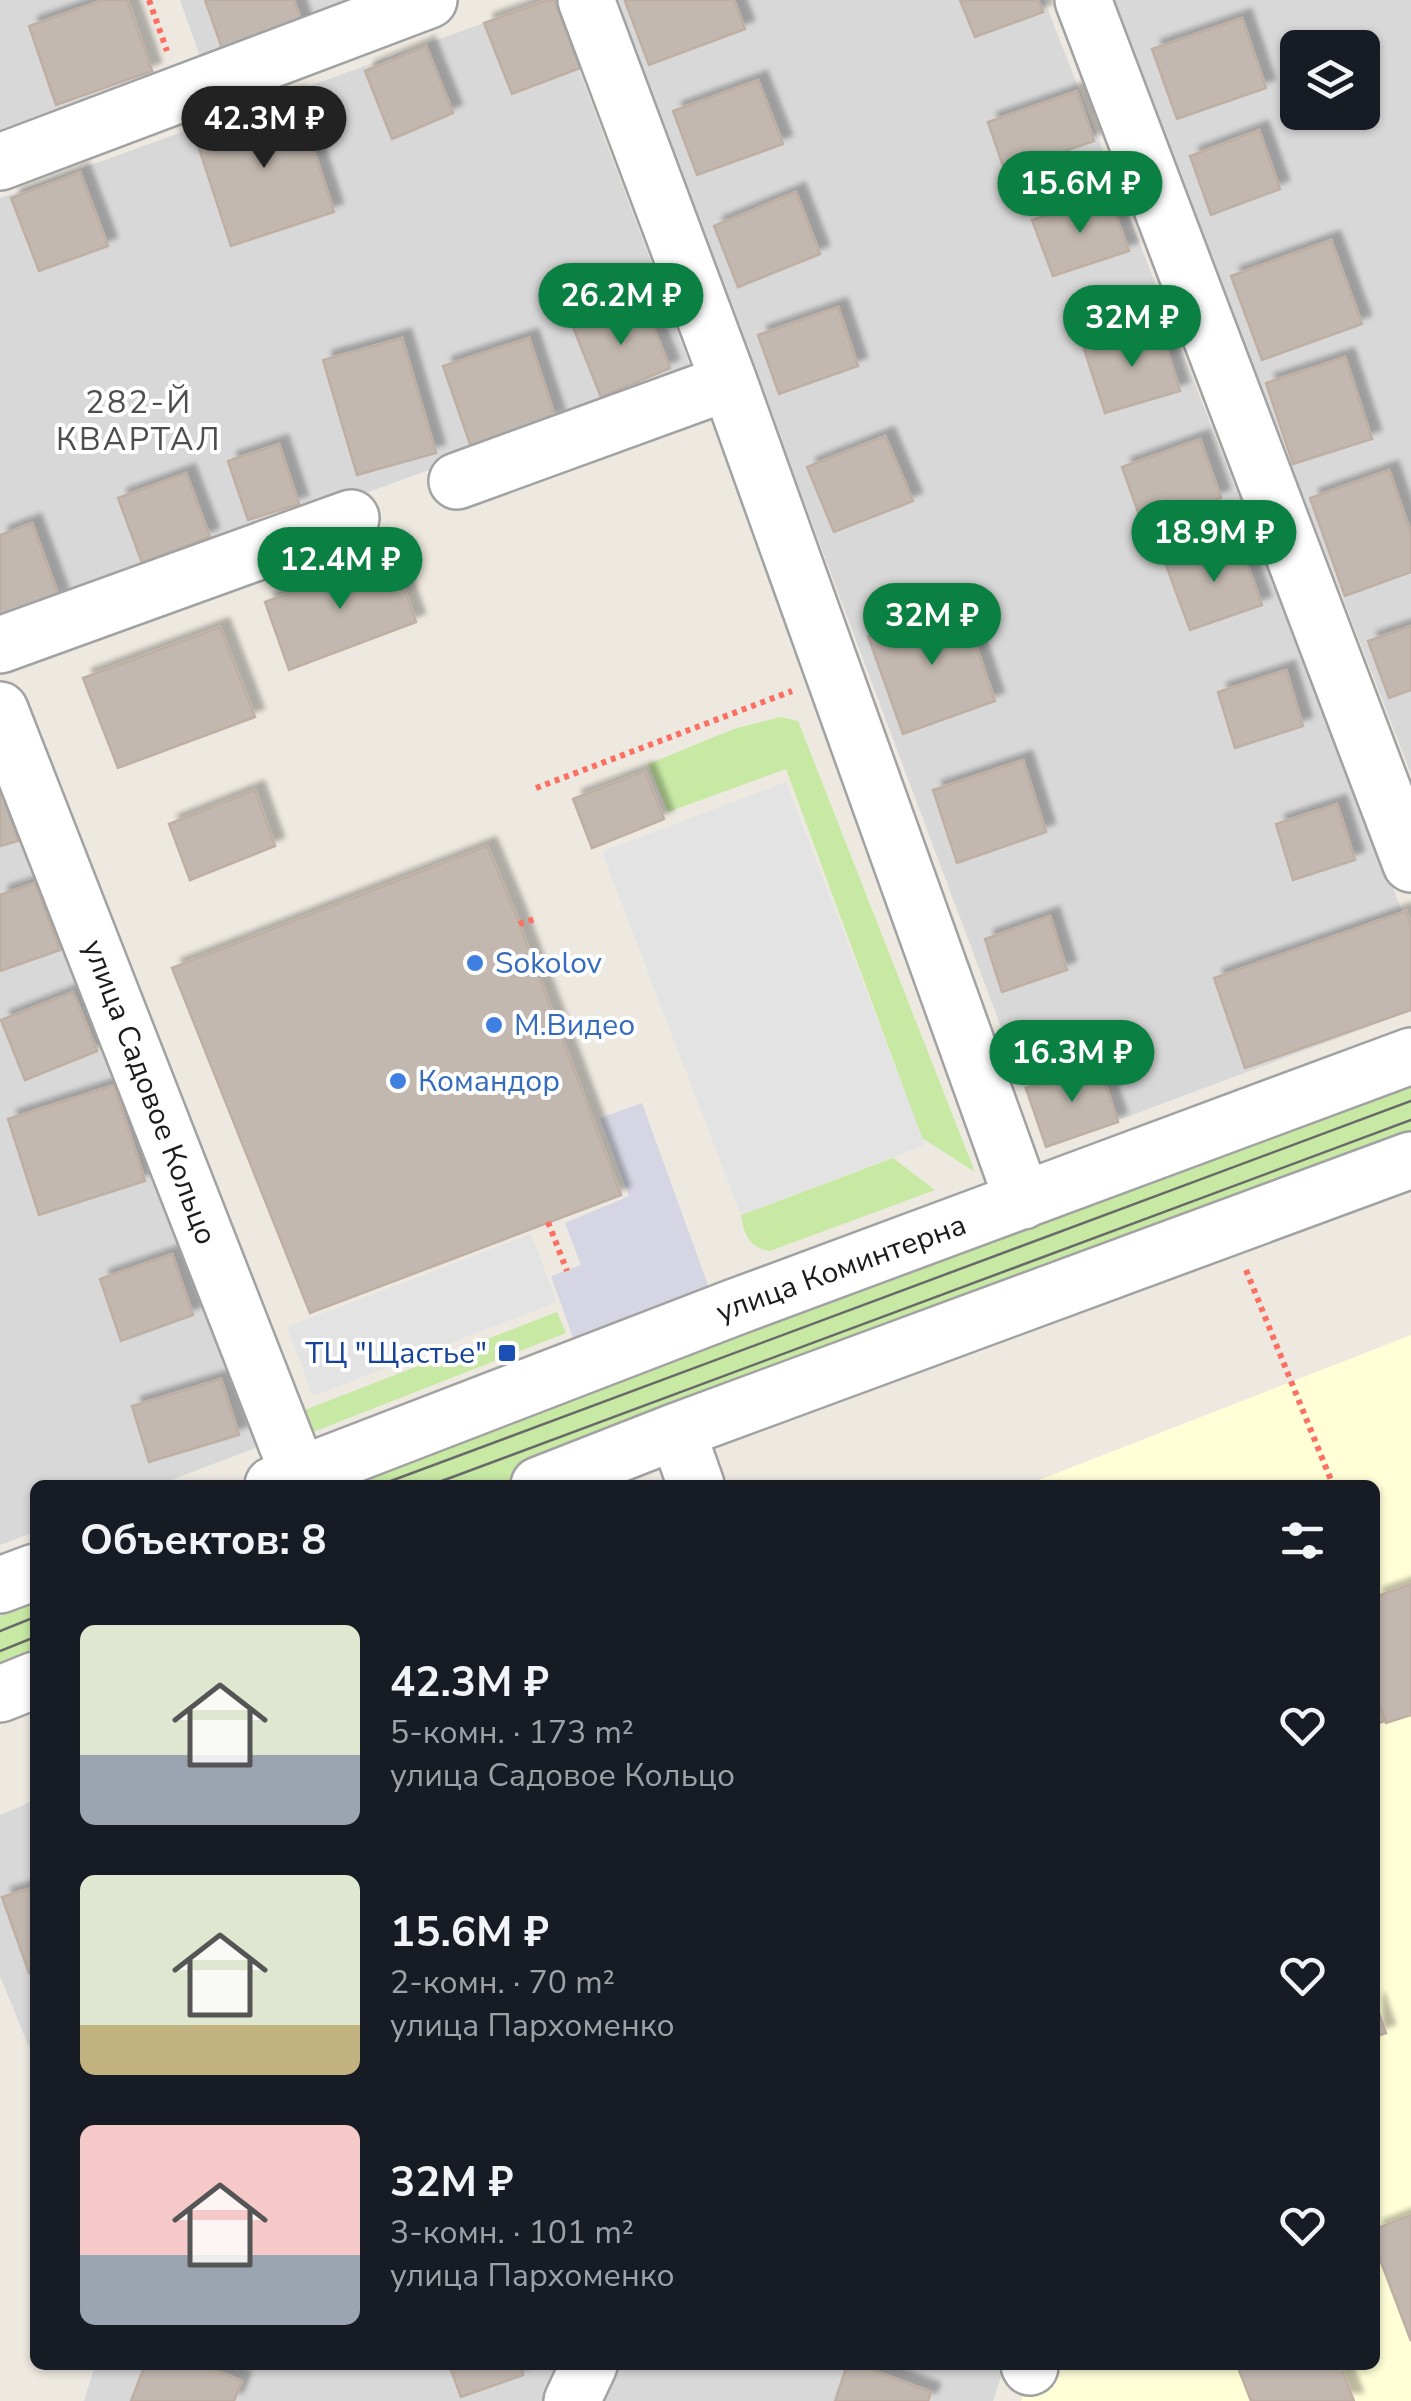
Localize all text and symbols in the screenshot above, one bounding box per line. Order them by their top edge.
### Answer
map controls [1280,30,1380,130]
button: layers [1280,30,1380,130]
pin: 42.3M ₽ [172,86,356,171]
text: 42.3M ₽ [203,97,325,140]
pin: 15.6M ₽ [988,151,1172,236]
text: 15.6M ₽ [1019,162,1141,205]
pin: 26.2M ₽ [529,263,713,348]
text: 26.2M ₽ [560,274,682,317]
pin: 32M ₽ [1062,285,1202,370]
text: 32M ₽ [1085,296,1179,339]
district label: 282-Й КВАРТАЛ [56,381,222,461]
pin: 18.9M ₽ [1122,500,1306,585]
text: 18.9M ₽ [1153,511,1275,554]
pin: 12.4M ₽ [248,527,432,612]
text: 12.4M ₽ [279,538,401,581]
pin: 32M ₽ [862,583,1002,668]
text: 32M ₽ [885,594,979,637]
street label: улица Садовое Кольцо [72,934,227,1251]
place label: Sokolov [495,943,603,984]
marker: Sokolov [464,952,486,974]
place label: М.Видео [514,1005,635,1046]
marker: М.Видео [483,1014,505,1036]
pin: 16.3M ₽ [980,1020,1164,1105]
text: 16.3M ₽ [1011,1031,1133,1074]
place label: Командор [418,1061,560,1102]
marker: Командор [387,1070,409,1092]
street label: улица Коминтерна [710,1204,972,1333]
place label: ТЦ "Щастье" [305,1333,487,1374]
marker: ТЦ "Щастье" [496,1342,518,1364]
text: Объектов: 8 [80,1512,326,1569]
icon: filters [1275,1513,1330,1568]
text: 42.3M ₽ [390,1654,549,1711]
icon: home [160,1665,280,1785]
icon: heart [1275,1698,1330,1753]
text: 5-комн. · 173 m² [390,1711,634,1754]
text: улица Садовое Кольцо [390,1754,735,1797]
text: 15.6M ₽ [390,1904,549,1961]
icon: home [160,1915,280,2035]
icon: heart [1275,1948,1330,2003]
text: 2-комн. · 70 m² [390,1961,615,2004]
text: улица Пархоменко [390,2004,675,2047]
text: 32M ₽ [390,2154,513,2211]
icon: home [160,2165,280,2285]
icon: heart [1275,2198,1330,2253]
text: 3-комн. · 101 m² [390,2211,634,2254]
text: улица Пархоменко [390,2254,675,2297]

